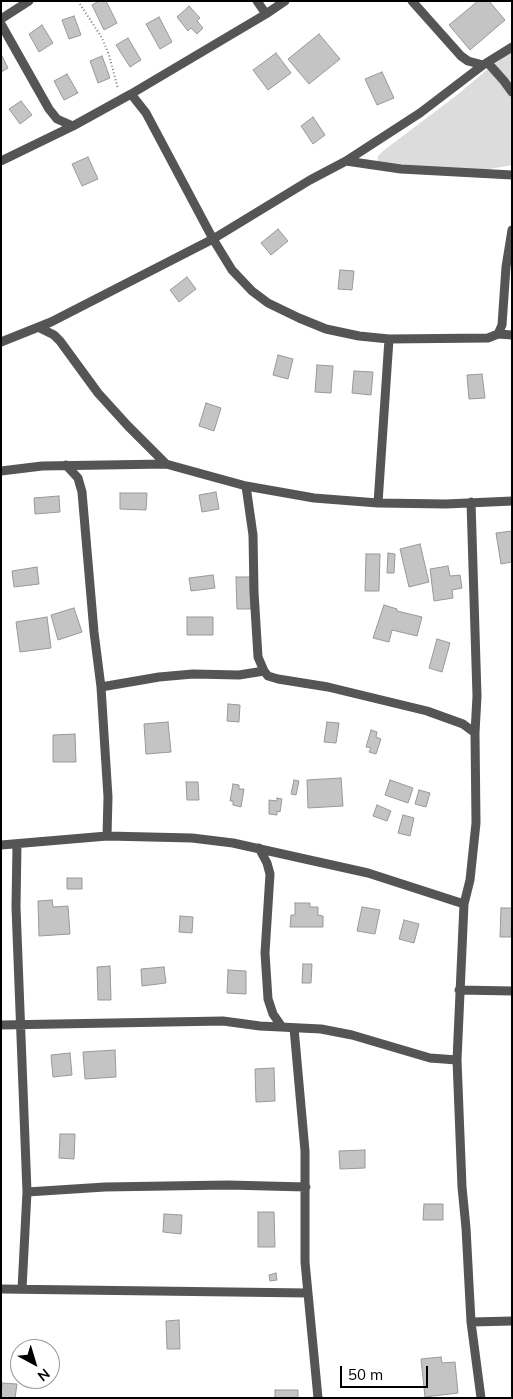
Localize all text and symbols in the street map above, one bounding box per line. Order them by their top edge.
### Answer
north arrow [10,1339,60,1389]
scale bar [343,1356,430,1388]
text: N [34,1365,54,1385]
text: 50 m [348,1365,383,1384]

